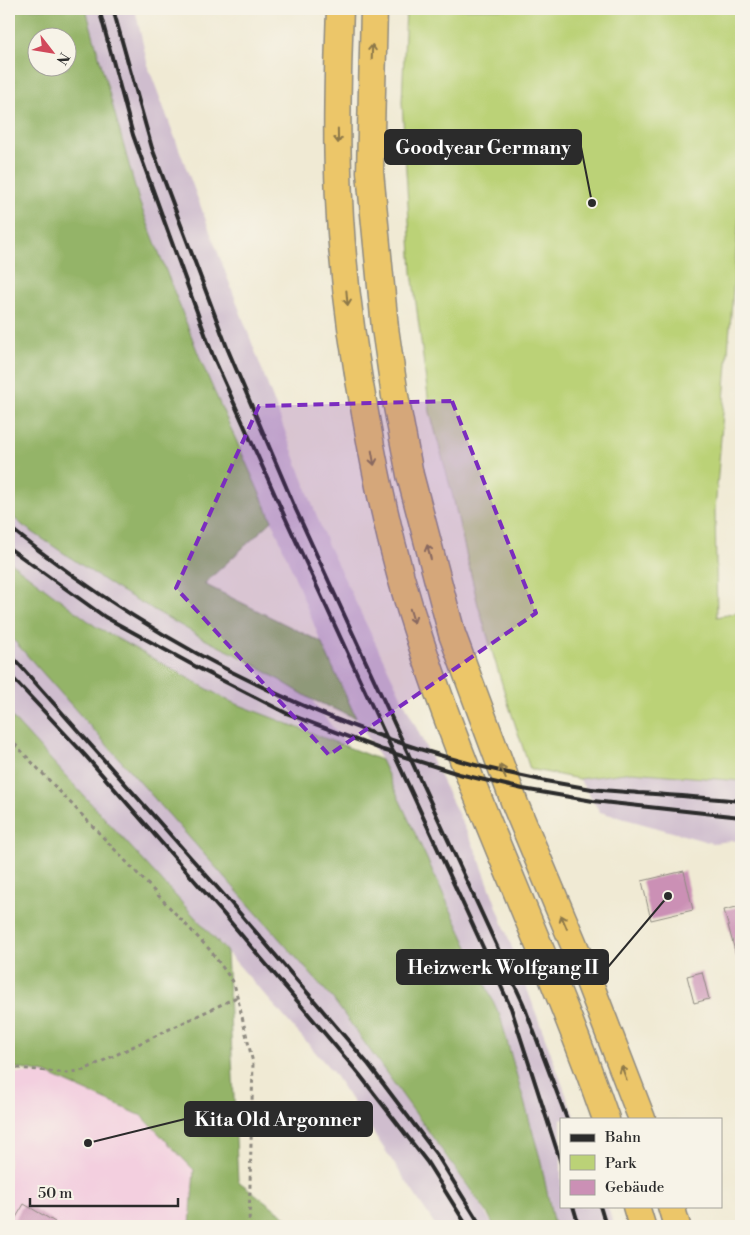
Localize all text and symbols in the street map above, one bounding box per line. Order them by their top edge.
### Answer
north arrow [28,28,78,78]
one-way arrow [368,45,377,61]
text: N [52,49,73,68]
one-way arrow [333,128,342,144]
callout: Goodyear Germany [385,130,581,164]
text: Goodyear Germany [395,136,571,160]
one-way arrow [342,290,352,306]
one-way arrow [368,450,378,466]
one-way arrow [424,544,433,560]
one-way arrow [408,608,417,623]
one-way arrow [498,765,507,780]
one-way arrow [559,915,569,930]
callout: Heizwerk Wolfgang II [397,950,608,984]
text: Heizwerk Wolfgang II [407,956,599,980]
one-way arrow [619,1066,628,1081]
callout: Kita Old Argonner [185,1102,372,1136]
text: Kita Old Argonner [194,1108,362,1132]
legend [560,1118,722,1208]
text: Bahn [604,1128,641,1147]
text: Park [605,1154,637,1173]
scale bar [30,1175,178,1207]
text: Gebäude [605,1178,664,1197]
text: 50 m [38,1184,72,1203]

